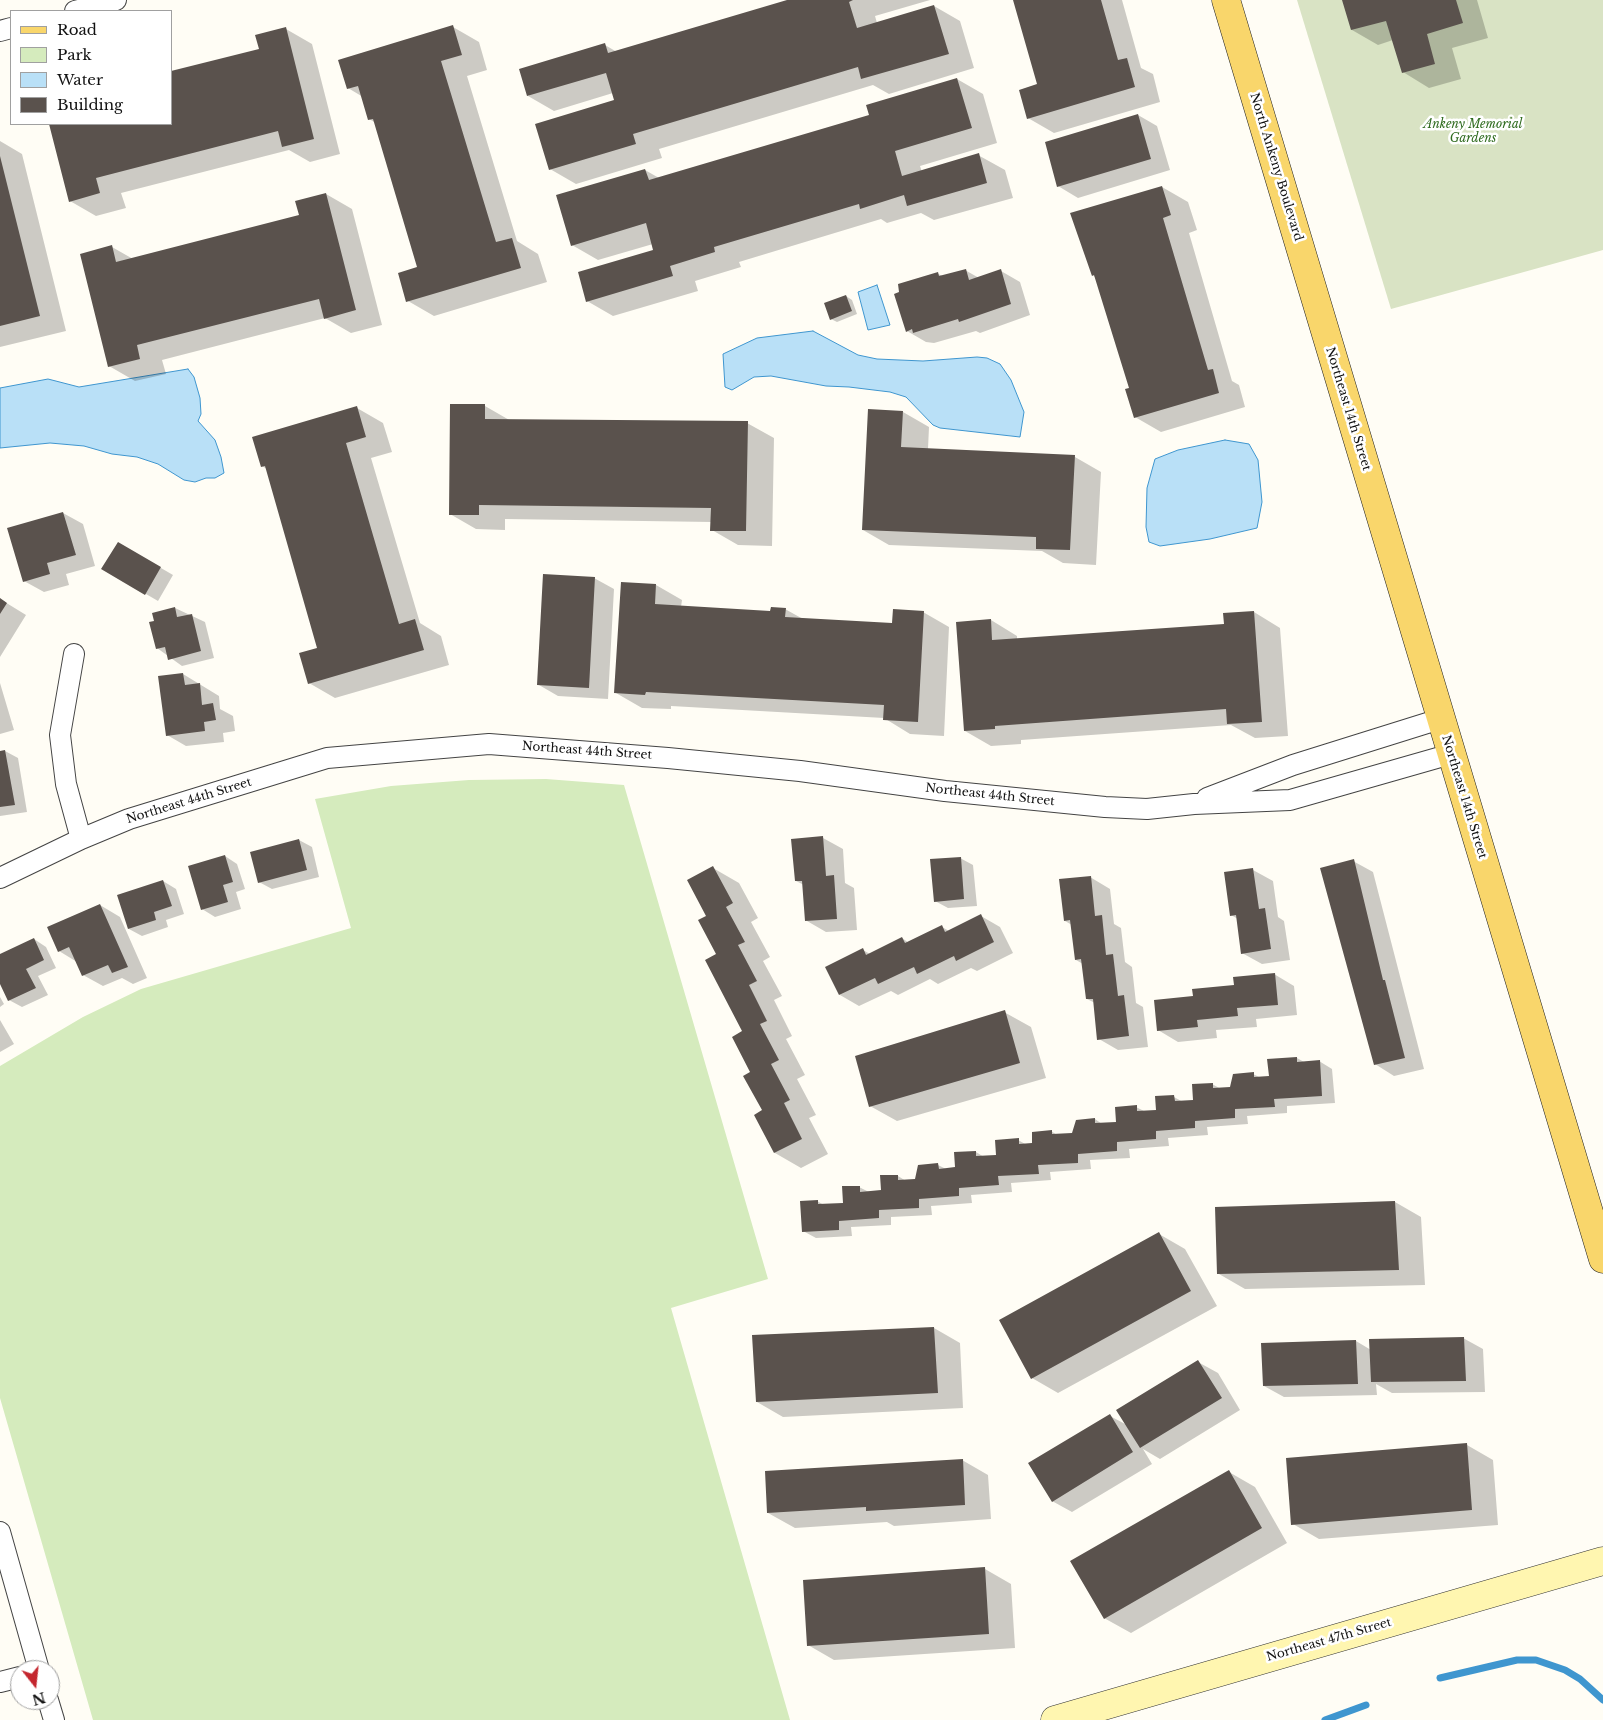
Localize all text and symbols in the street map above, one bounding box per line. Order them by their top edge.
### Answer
legend [10,10,172,125]
text: Road [57,20,97,39]
text: Park [57,45,92,64]
text: Water [57,70,103,89]
street label: North Ankeny Boulevard [1247,91,1305,243]
text: Building [57,95,123,114]
park label: Ankeny Memorial Gardens [1424,118,1522,146]
street label: Northeast 14th Street [1322,345,1374,473]
street label: Northeast 14th Street [1438,733,1490,861]
street label: Northeast 44th Street [522,739,652,763]
street label: Northeast 44th Street [125,775,253,827]
street label: Northeast 44th Street [925,781,1055,809]
street label: Northeast 47th Street [1265,1615,1393,1665]
north arrow [10,1660,60,1710]
text: N [30,1688,48,1709]

